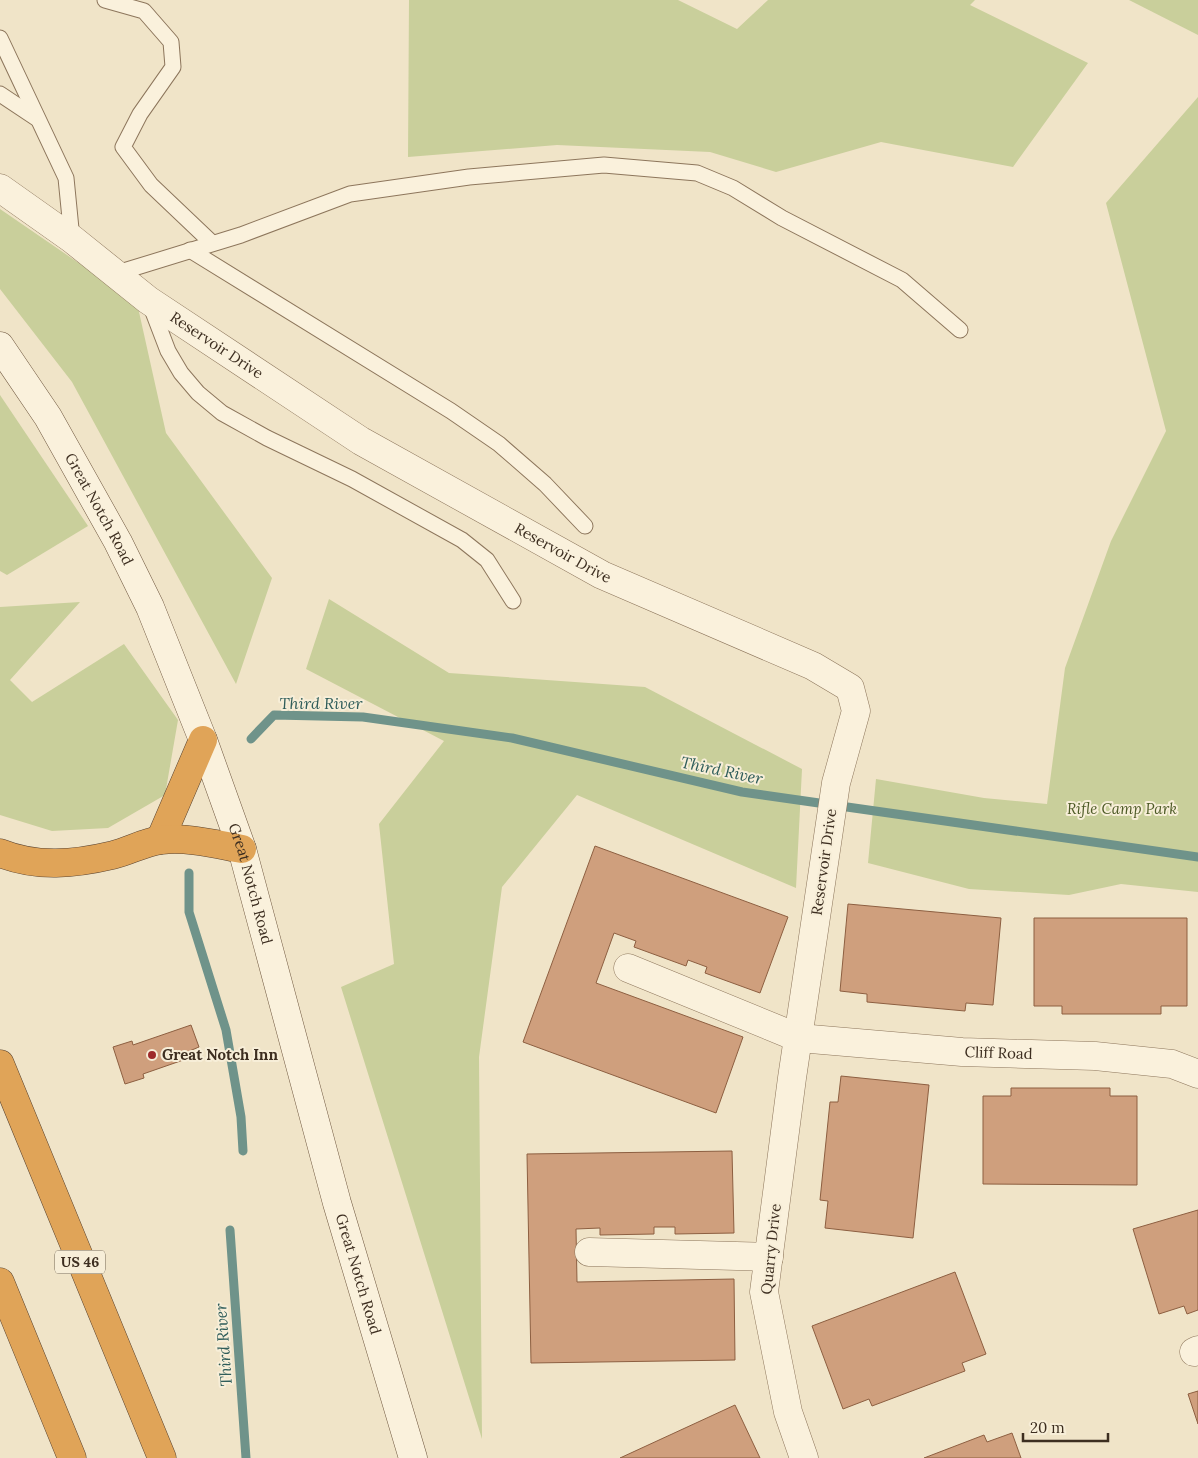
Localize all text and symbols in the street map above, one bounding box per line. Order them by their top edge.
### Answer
street label: Reservoir Drive [167,307,267,383]
street label: Great Notch Road [61,449,138,568]
street label: Reservoir Drive [511,518,614,587]
water label: Third River [279,693,363,713]
water label: Third River [679,752,765,789]
park label: Rifle Camp Park [1067,799,1177,818]
street label: Reservoir Drive [807,807,840,917]
street label: Great Notch Road [224,820,277,946]
street label: Cliff Road [964,1042,1033,1063]
place label: Great Notch Inn [162,1045,278,1064]
marker: Great Notch Inn [146,1049,158,1061]
street label: Quarry Drive [756,1203,785,1295]
street label: Great Notch Road [332,1211,386,1337]
road number: US 46 [55,1250,105,1274]
water label: Third River [210,1302,236,1387]
scale bar [1023,1410,1108,1442]
text: 20 m [1030,1418,1065,1437]

